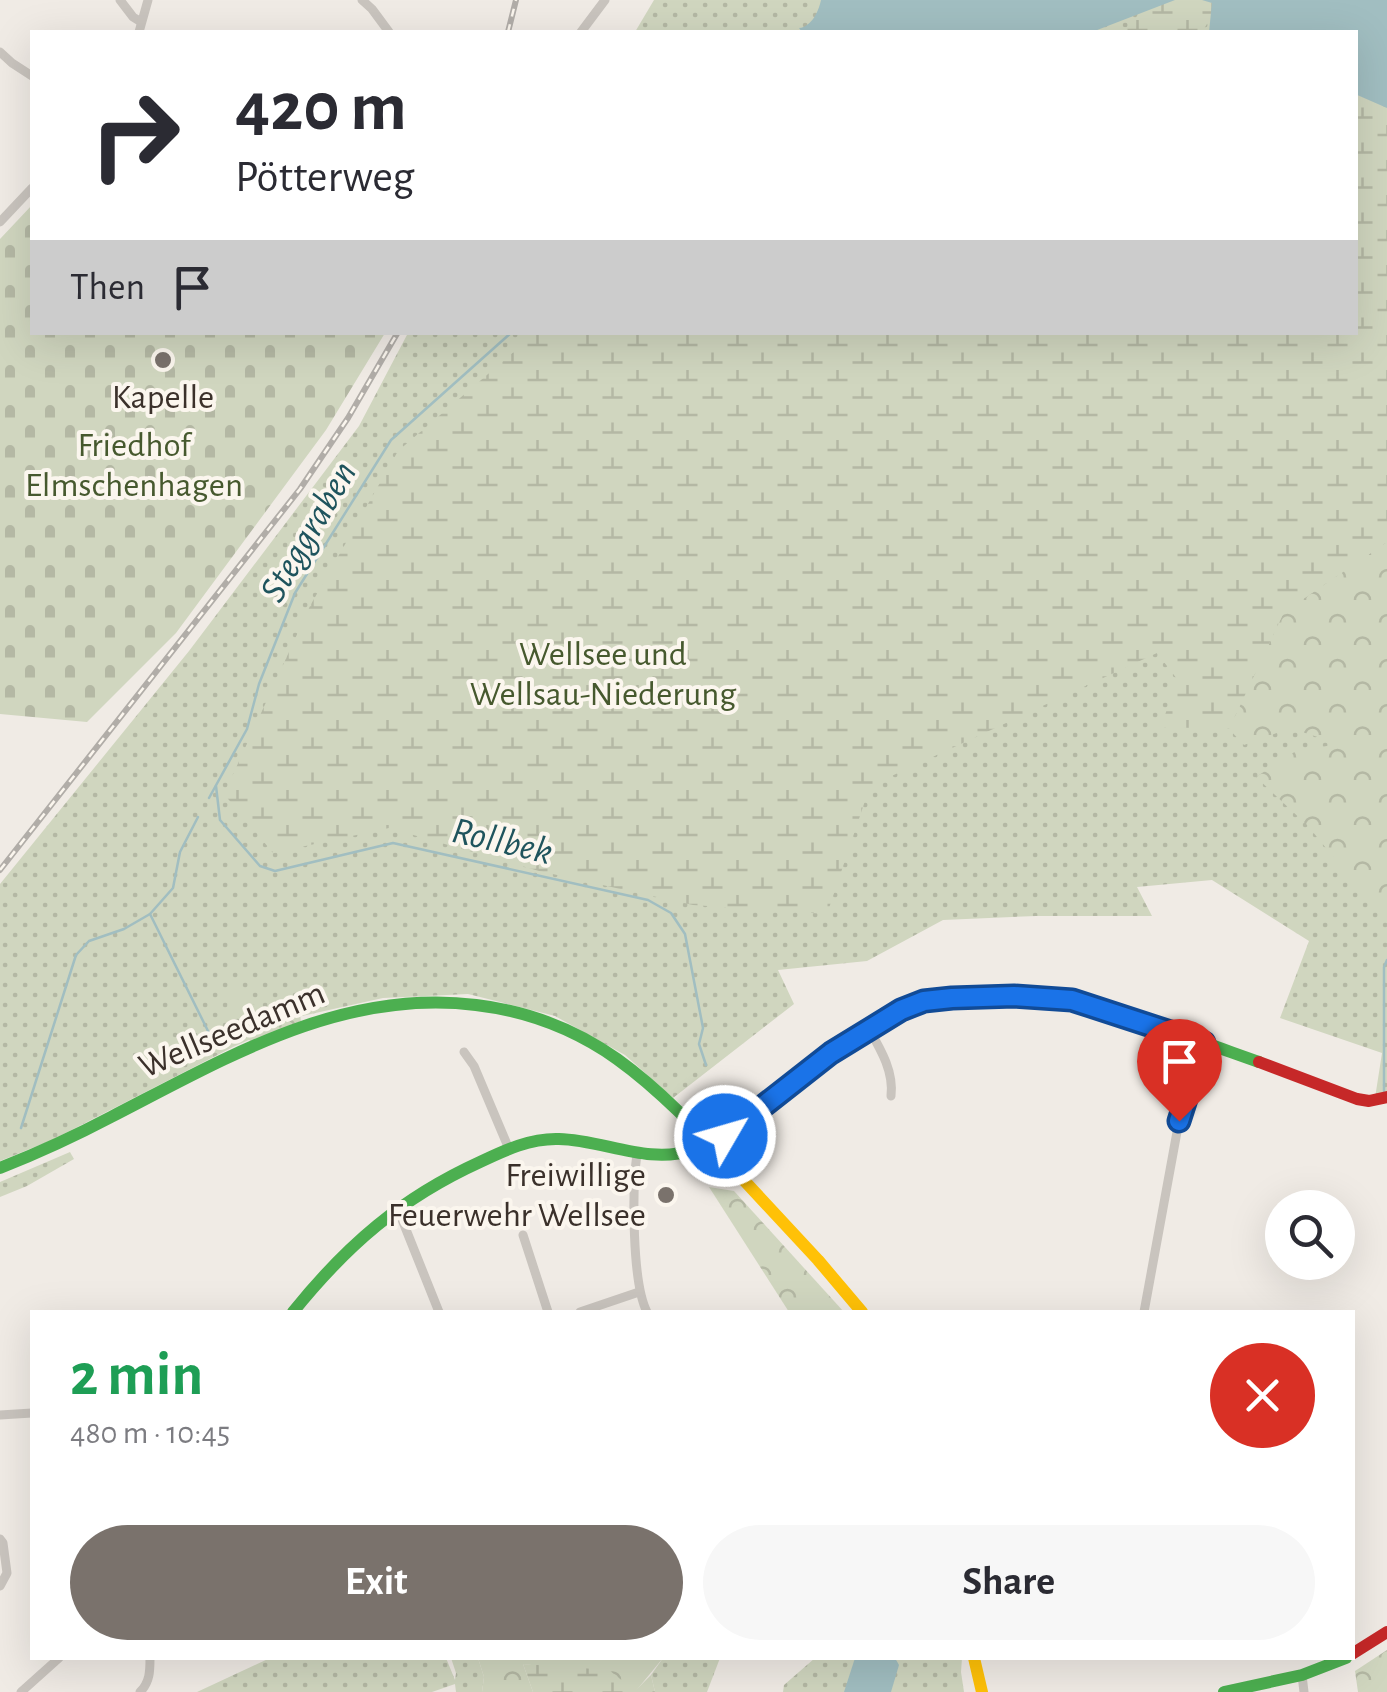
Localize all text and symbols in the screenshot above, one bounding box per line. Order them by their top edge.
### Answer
icon: right [70,70,200,200]
text: 420 m [235,73,407,143]
text: Pötterweg [235,155,414,200]
icon: arrive [165,260,220,315]
text: Then [70,269,145,307]
marker: Kapelle [152,349,174,371]
place label: Kapelle [112,380,214,415]
park label: Friedhof Elmschenhagen [25,428,243,503]
water label: Steggraben [254,455,364,609]
park label: Wellsee und Wellsau-Niederung [470,637,736,712]
water label: Rollbek [448,812,556,872]
street label: Wellseedamm [134,975,330,1085]
pin [1137,1019,1222,1122]
icon: arrive [1152,1034,1207,1089]
position arrow [673,1084,777,1188]
place label: Freiwillige Feuerwehr Wellsee [388,1158,646,1233]
marker: Freiwillige Feuerwehr Wellsee [655,1184,677,1206]
map controls [1265,1190,1355,1280]
button: search [1265,1190,1355,1280]
button: close [1210,1343,1315,1448]
text: 2 min [70,1346,203,1406]
text: 480 m · 10:45 [70,1417,230,1449]
button: Exit [70,1525,683,1640]
button: Share [703,1525,1315,1640]

